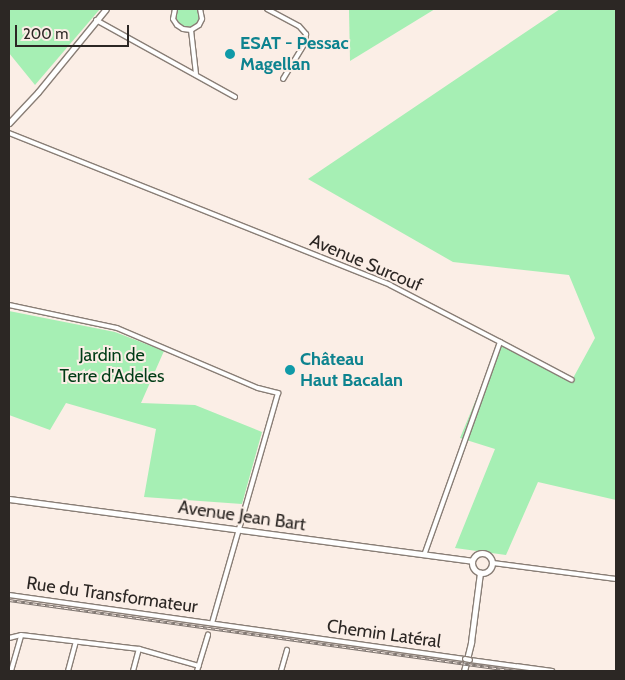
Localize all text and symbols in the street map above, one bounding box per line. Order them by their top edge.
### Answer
scale bar [18,15,131,47]
text: 200 m [23,25,68,43]
place label: ESAT - Pessac Magellan [240,33,349,76]
marker: ESAT - Pessac Magellan [224,48,236,60]
street label: Avenue Surcouf [307,230,425,296]
park label: Jardin de Terre d'Adeles [59,345,165,388]
place label: Château Haut Bacalan [300,349,403,392]
marker: Château Haut Bacalan [284,364,296,376]
street label: Avenue Jean Bart [177,496,307,536]
street label: Rue du Transformateur [25,572,199,618]
street label: Chemin Latéral [326,615,442,653]

